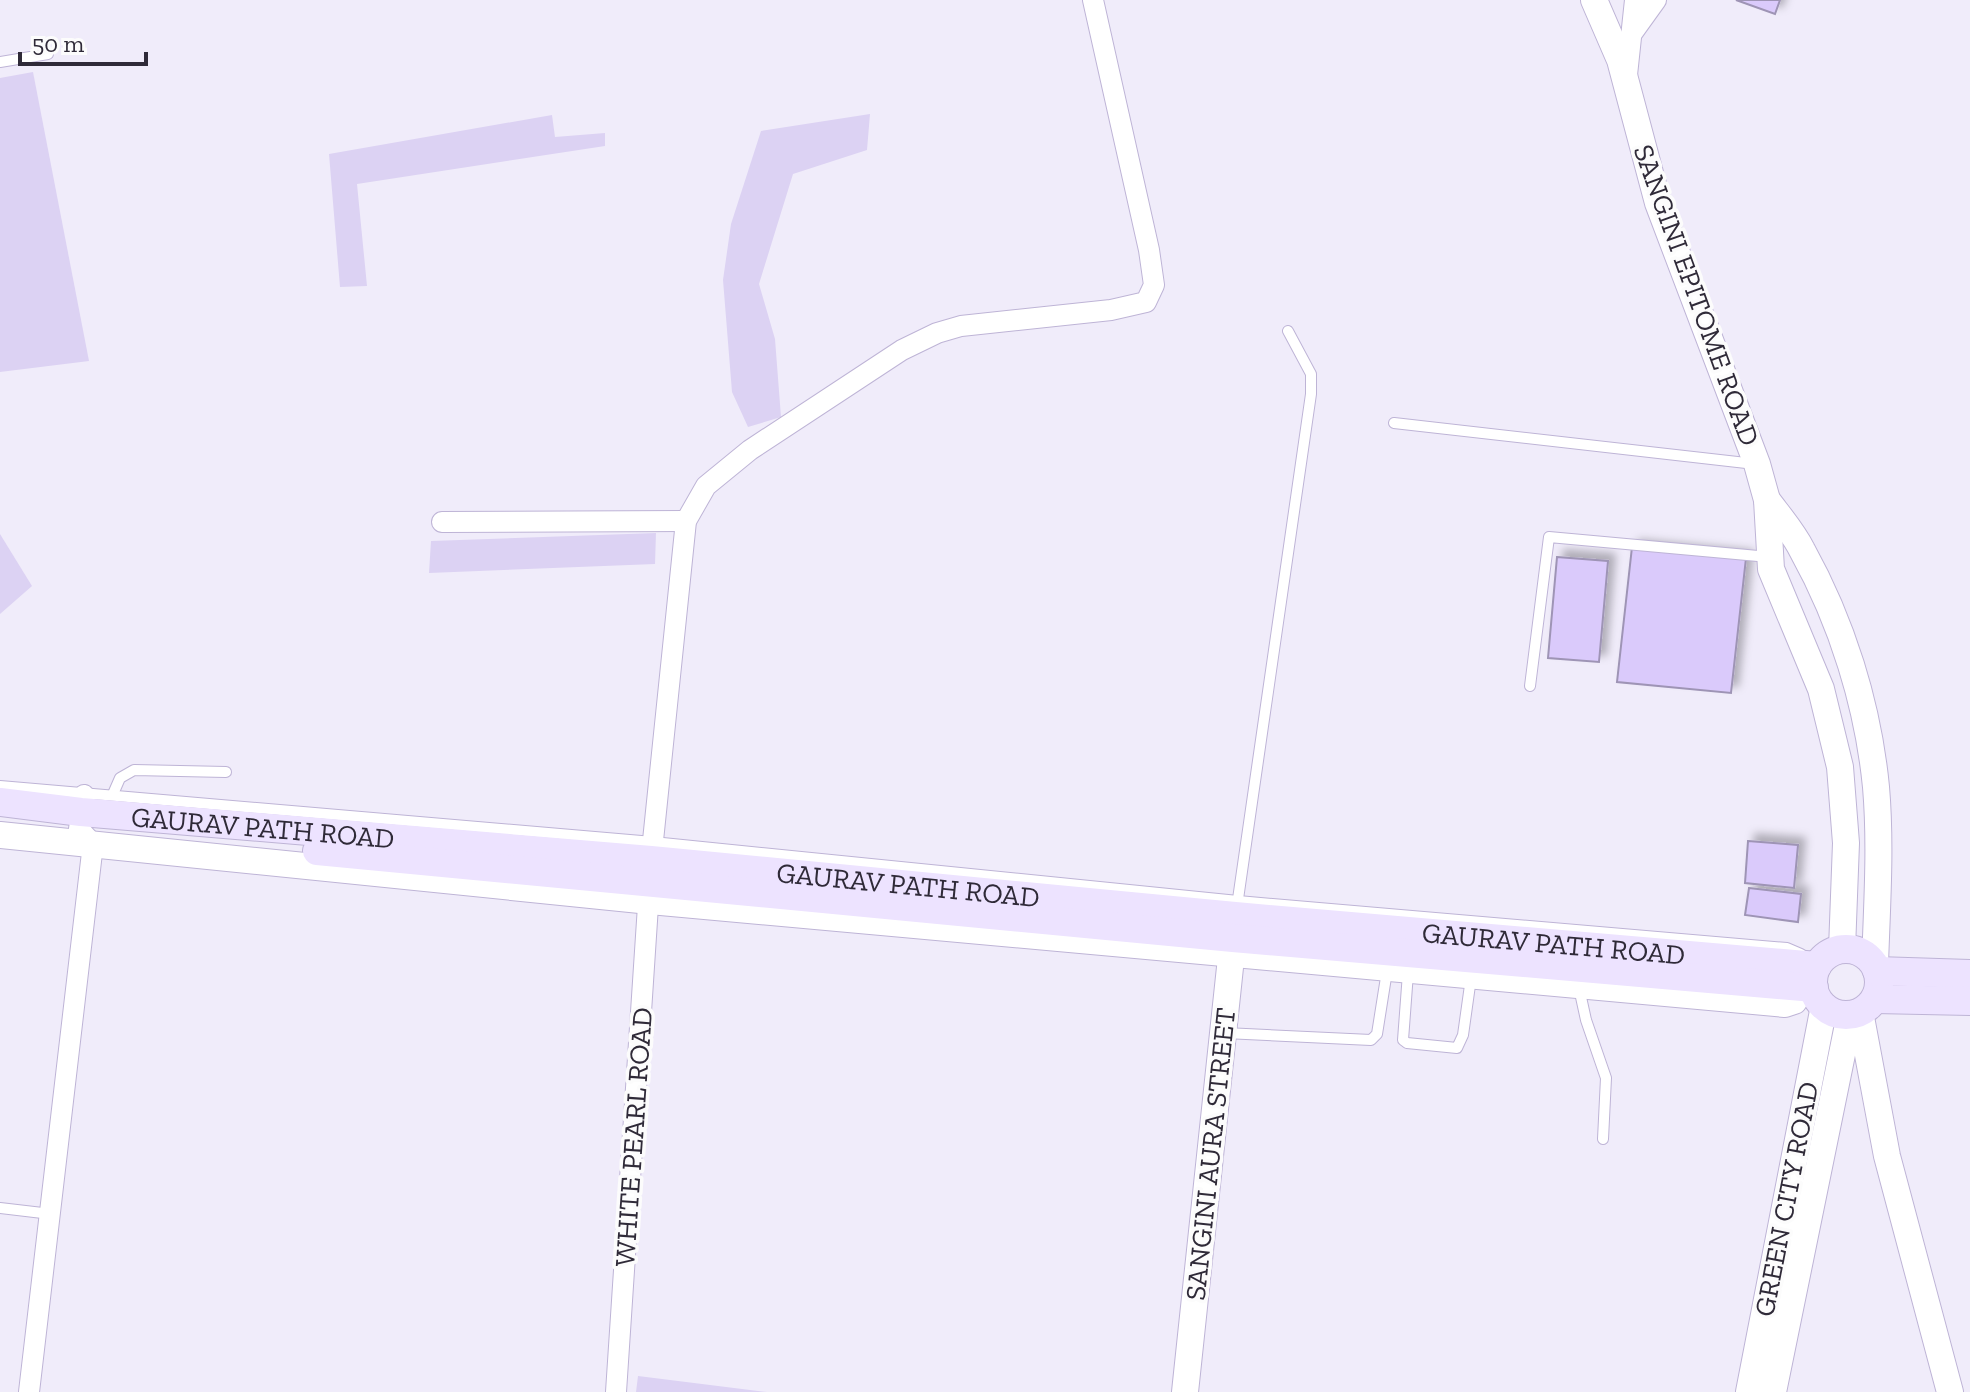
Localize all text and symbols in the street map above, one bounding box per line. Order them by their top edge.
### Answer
scale bar [20,16,146,66]
text: 50 m [32,29,85,58]
street label: SANGINI EPITOME ROAD [1627,140,1766,450]
street label: GAURAV PATH ROAD [130,800,396,855]
street label: GAURAV PATH ROAD [775,856,1041,914]
street label: GAURAV PATH ROAD [1421,916,1686,972]
street label: WHITE PEARL ROAD [608,1006,659,1268]
street label: SANGINI AURA STREET [1179,1006,1242,1302]
street label: GREEN CITY ROAD [1748,1079,1825,1319]

